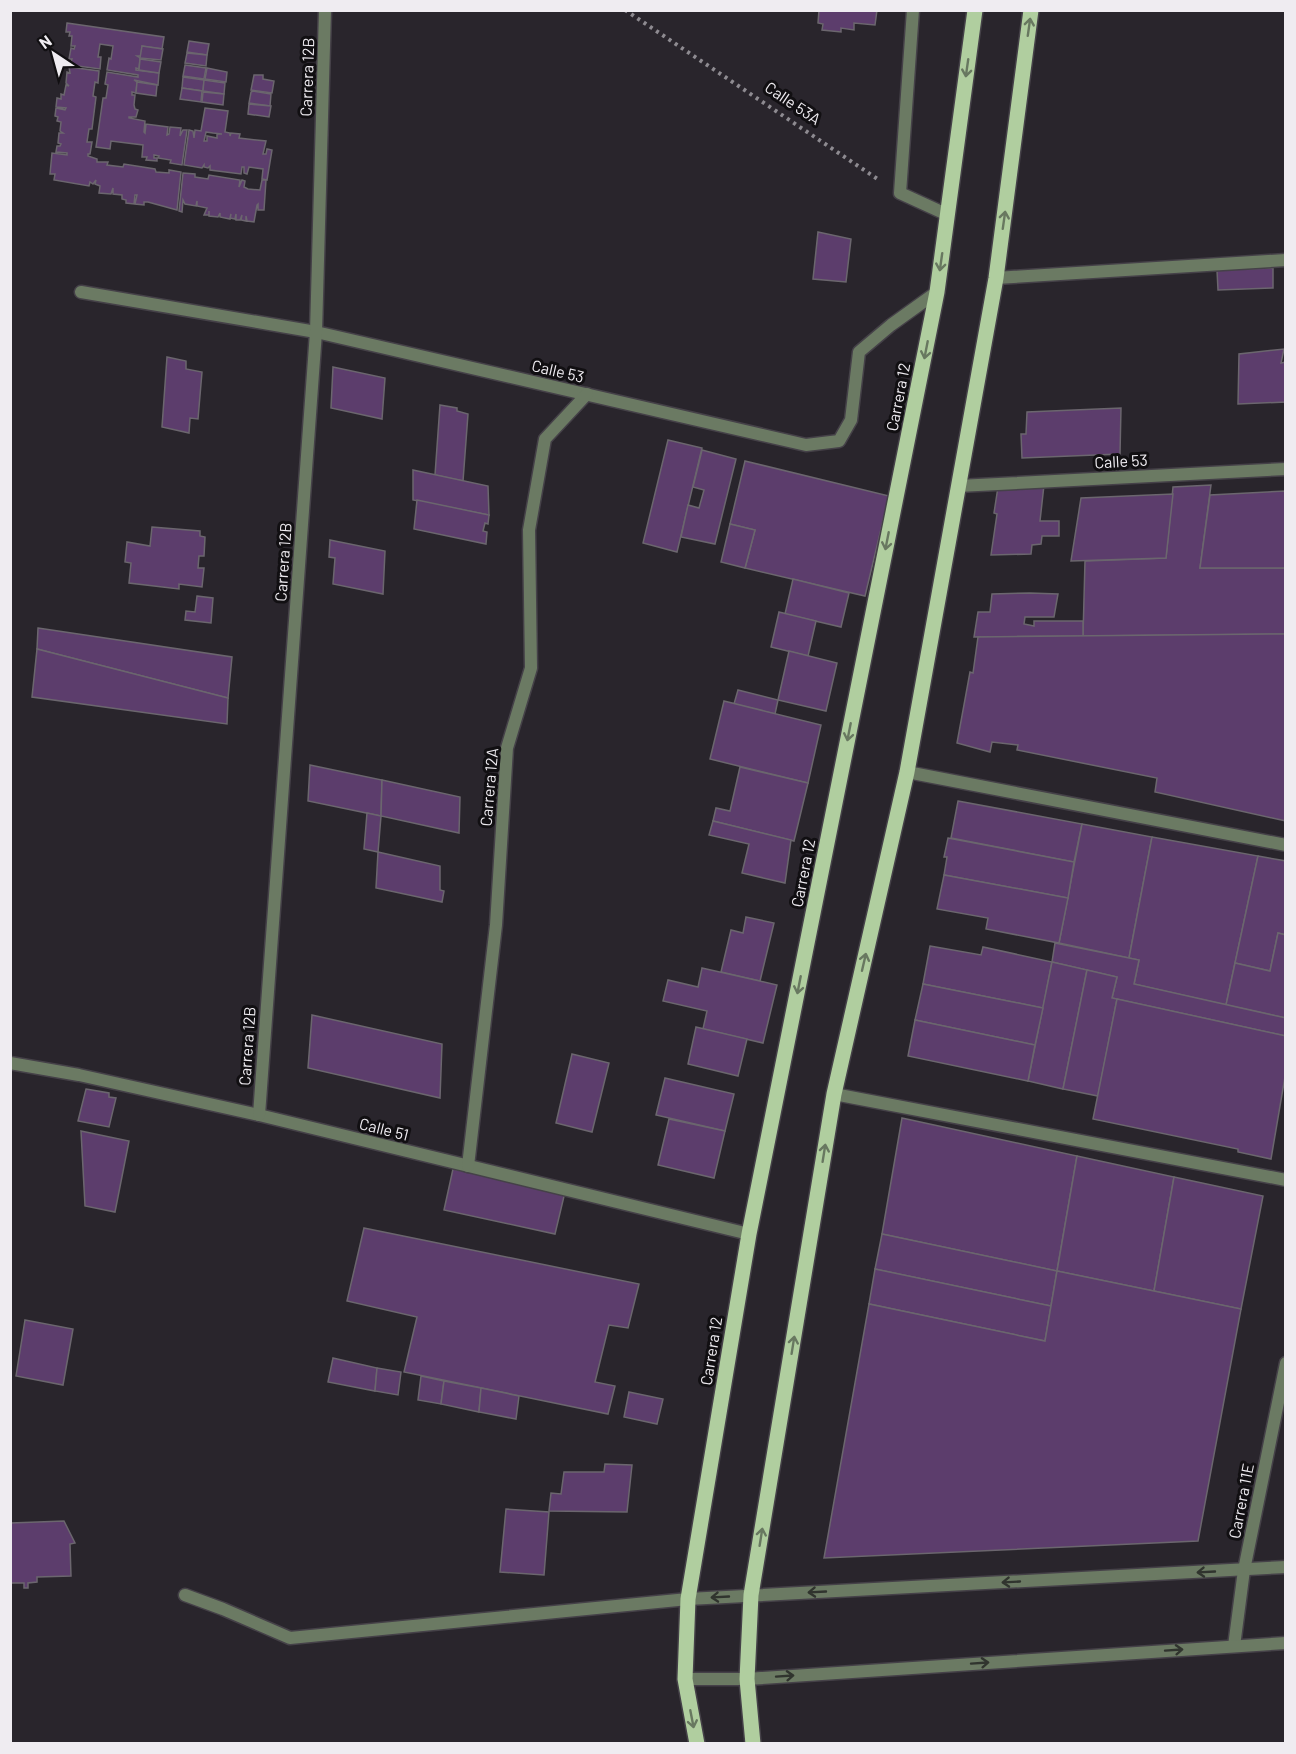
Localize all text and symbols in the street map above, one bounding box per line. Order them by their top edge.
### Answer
one-way arrow [1024,18,1035,37]
north arrow [24,24,84,84]
text: N [35,31,55,52]
street label: Carrera 12B [296,37,317,117]
one-way arrow [962,58,973,78]
street label: Calle 53A [762,77,825,128]
one-way arrow [998,211,1009,231]
one-way arrow [936,251,947,271]
one-way arrow [920,340,931,359]
street label: Calle 53 [530,355,586,386]
street label: Carrera 12 [882,361,913,433]
street label: Calle 53 [1094,450,1148,471]
street label: Carrera 12B [270,522,295,602]
one-way arrow [881,531,892,550]
one-way arrow [843,722,854,742]
street label: Carrera 12A [476,747,501,827]
street label: Carrera 12 [787,837,818,909]
one-way arrow [858,952,870,971]
one-way arrow [793,975,804,995]
street label: Carrera 12B [234,1006,259,1086]
street label: Calle 51 [357,1113,411,1144]
one-way arrow [819,1143,830,1163]
street label: Carrera 12 [696,1315,725,1387]
one-way arrow [787,1336,798,1355]
street label: Carrera 11E [1224,1462,1257,1540]
one-way arrow [756,1528,767,1548]
one-way arrow [1197,1567,1217,1578]
one-way arrow [1002,1576,1022,1587]
one-way arrow [807,1586,827,1597]
one-way arrow [710,1592,730,1603]
one-way arrow [1164,1645,1184,1656]
one-way arrow [969,1658,989,1669]
one-way arrow [775,1671,795,1682]
one-way arrow [687,1709,698,1729]

